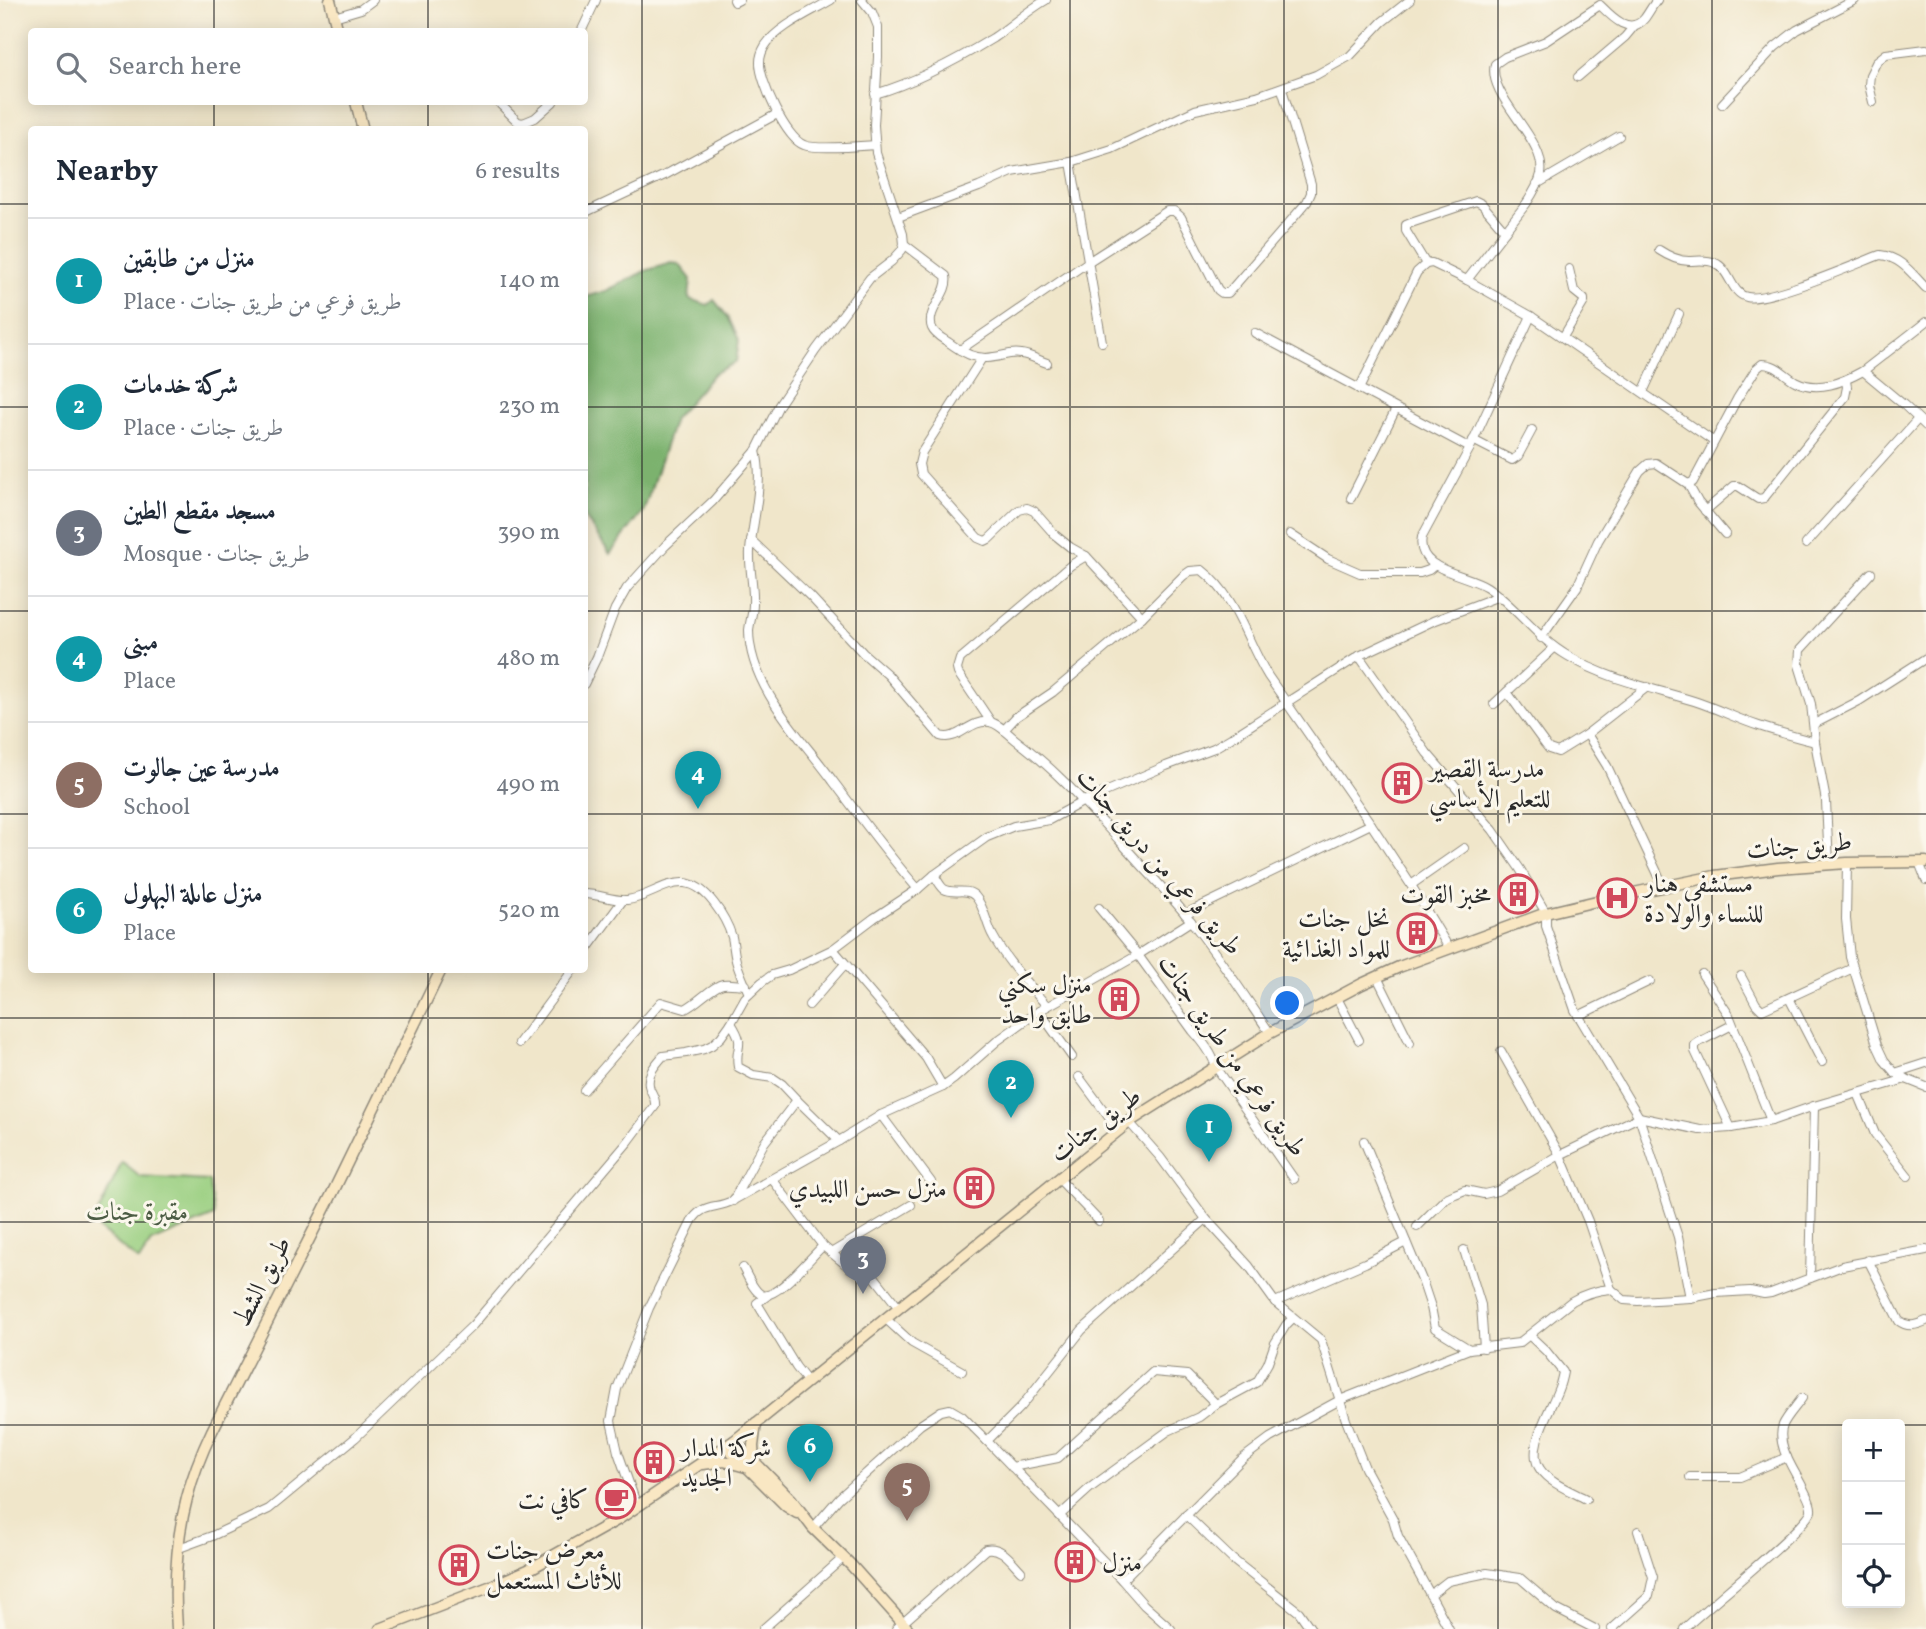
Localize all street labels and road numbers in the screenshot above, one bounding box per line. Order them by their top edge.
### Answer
street label: طريق فرعي من دريق جنات [1065,761,1250,965]
street label: طريق جنات [1745,824,1854,870]
street label: طريق فرعي من طريق جنات [1146,948,1315,1166]
street label: طريق جنات [1043,1079,1149,1172]
street label: طريق الشط [225,1230,301,1333]

